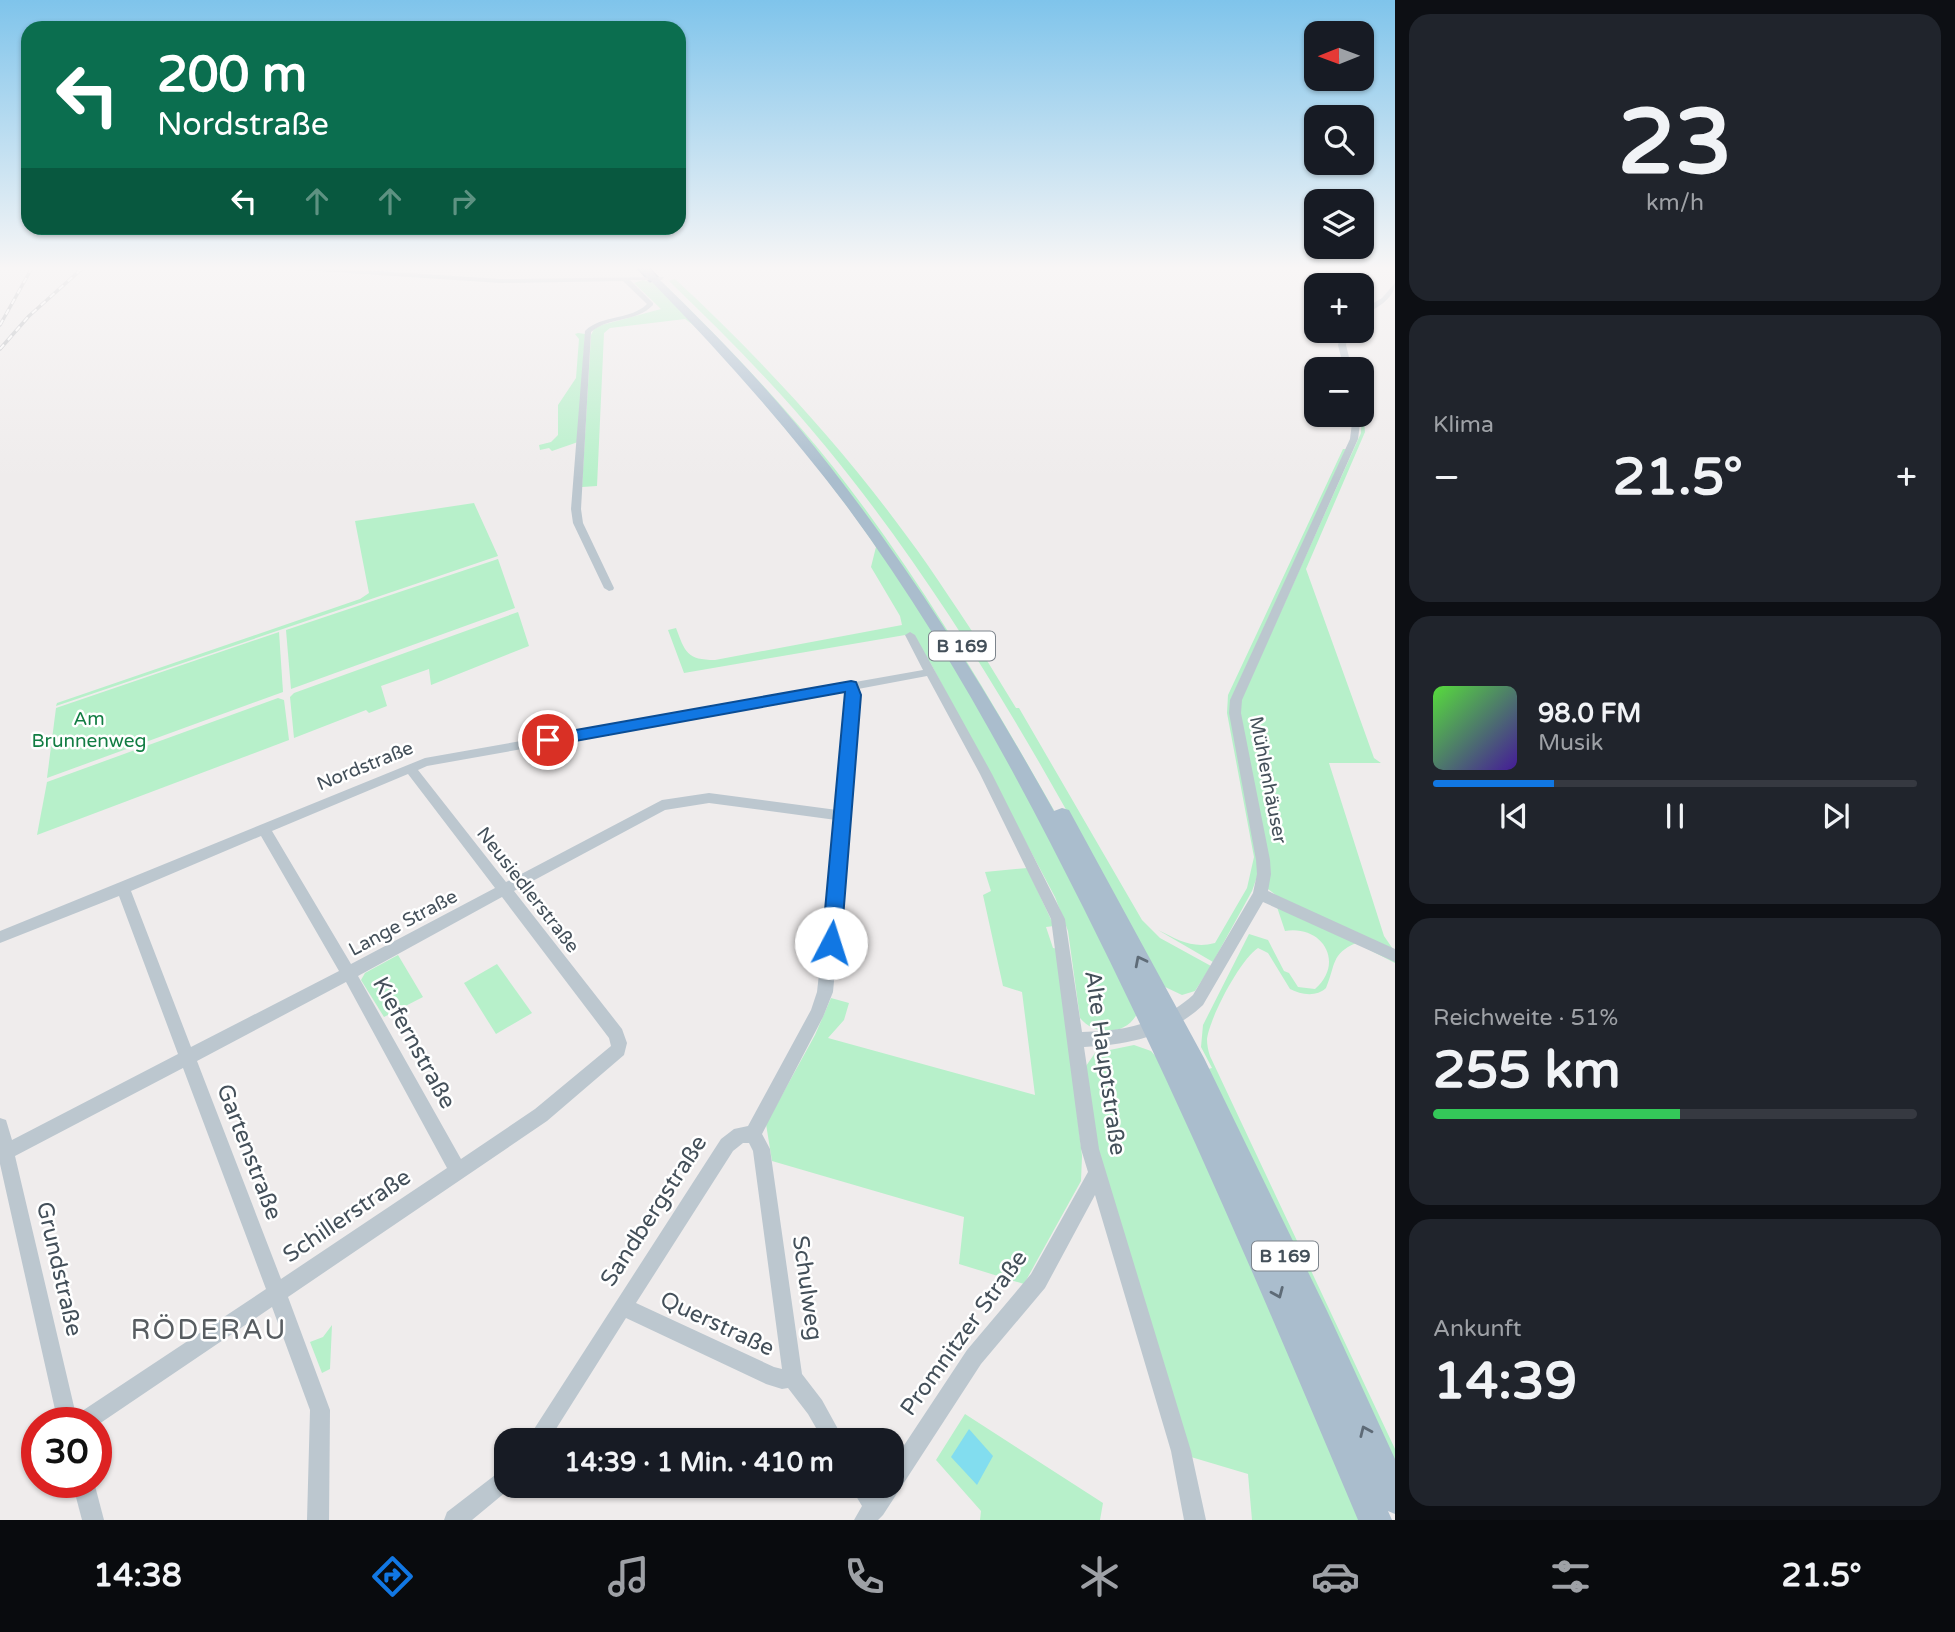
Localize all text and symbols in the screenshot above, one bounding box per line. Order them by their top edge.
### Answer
north arrow [1304,21,1374,91]
map controls [1304,21,1374,427]
text: 200 m [157,46,307,105]
icon: left [42,49,133,140]
text: 23 [1618,88,1732,198]
button: search [1304,105,1374,175]
text: Nordstraße [157,106,329,144]
icon: left [225,182,263,220]
icon: ahead [298,182,336,220]
icon: ahead [371,182,409,220]
icon: right [444,182,482,220]
button: layers [1304,189,1374,259]
text: km/h [1646,189,1704,217]
button: + [1304,273,1374,343]
button: − [1304,357,1374,427]
text: Klima [1433,411,1494,439]
text: 21.5° [1613,446,1743,509]
text: − [1433,455,1460,501]
text: + [1896,455,1917,501]
road number: B 169 [929,632,995,660]
text: 98.0 FM [1538,698,1641,729]
park label: Am Brunnenweg [32,708,146,752]
pin [518,710,578,770]
street label: Mühlenhäuser [1245,714,1291,846]
icon: arrive [529,721,567,759]
text: Musik [1538,729,1603,757]
street label: Nordstraße [314,737,416,795]
icon: previous [1495,797,1533,835]
icon: pause [1656,797,1694,835]
icon: next [1817,797,1855,835]
street label: Neusiedlerstraße [472,823,584,957]
street label: Lange Straße [345,885,461,961]
position arrow [794,906,868,980]
one-way arrow [1135,956,1148,968]
street label: Alte Hauptstraße [1078,969,1132,1157]
street label: Kiefernstraße [366,972,462,1114]
text: Reichweite · 51% [1433,1004,1618,1032]
text: 255 km [1433,1039,1621,1102]
street label: Gartenstraße [210,1080,288,1224]
street label: Sandbergstraße [595,1130,713,1292]
street label: Schillerstraße [278,1163,416,1269]
street label: Grundstraße [30,1199,88,1339]
street label: Schulweg [786,1234,828,1342]
road number: B 169 [1252,1241,1318,1270]
street label: Promnitzer Straße [895,1245,1033,1421]
street label: Querstraße [655,1285,779,1363]
one-way arrow [1270,1286,1284,1299]
district label: RÖDERAU [130,1313,288,1347]
text: Ankunft [1433,1315,1522,1343]
text: 14:39 [1433,1350,1577,1413]
speed limit sign: 30 [21,1407,112,1498]
one-way arrow [1359,1426,1373,1438]
text: 14:39 · 1 Min. · 410 m [564,1447,834,1478]
icon: directions [368,1552,417,1601]
icon: music [604,1552,653,1601]
icon: phone [840,1552,889,1601]
icon: climate [1075,1552,1124,1601]
icon: car [1311,1552,1360,1601]
icon: filters [1546,1552,1595,1601]
text: 14:38 [93,1557,182,1595]
text: 21.5° [1782,1557,1862,1595]

